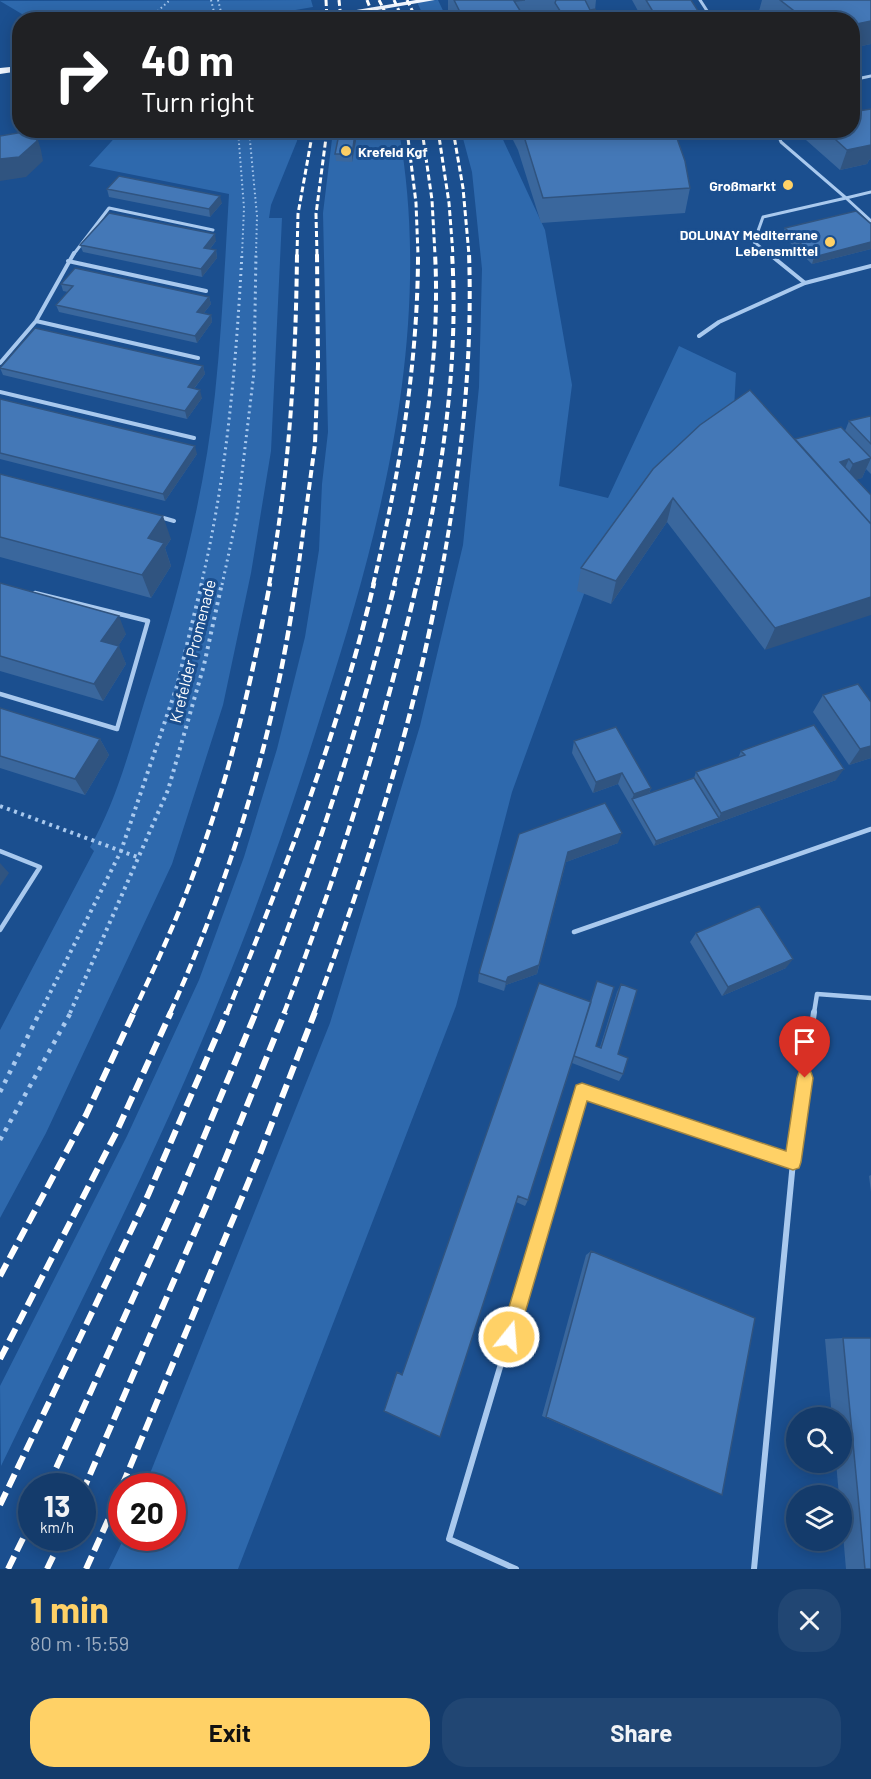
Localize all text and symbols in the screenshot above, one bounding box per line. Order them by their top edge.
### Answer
text: 40 m [141,34,234,84]
icon: right [42,36,120,114]
text: Turn right [141,85,255,117]
place label: Krefeld Kgf [358,143,428,160]
marker: Krefeld Kgf [339,144,353,158]
place label: Großmarkt [709,177,776,194]
marker: Großmarkt [781,178,795,192]
place label: DOLUNAY Mediterrane Lebensmittel [680,226,818,259]
marker: DOLUNAY Mediterrane Lebensmittel [823,235,837,249]
street label: Krefelder Promenade [165,577,219,725]
pin [779,1016,830,1078]
icon: arrive [788,1025,821,1058]
position arrow [477,1305,541,1369]
map controls [786,1407,852,1551]
button: search [786,1407,852,1473]
speed limit sign: 20 [108,1473,186,1551]
button: layers [786,1485,852,1551]
text: 13 [44,1487,70,1523]
text: km/h [40,1518,74,1536]
text: 1 min [30,1587,109,1630]
button: close [778,1589,841,1652]
text: 80 m · 15:59 [30,1631,129,1655]
button: Exit [30,1698,430,1767]
button: Share [442,1698,841,1767]

